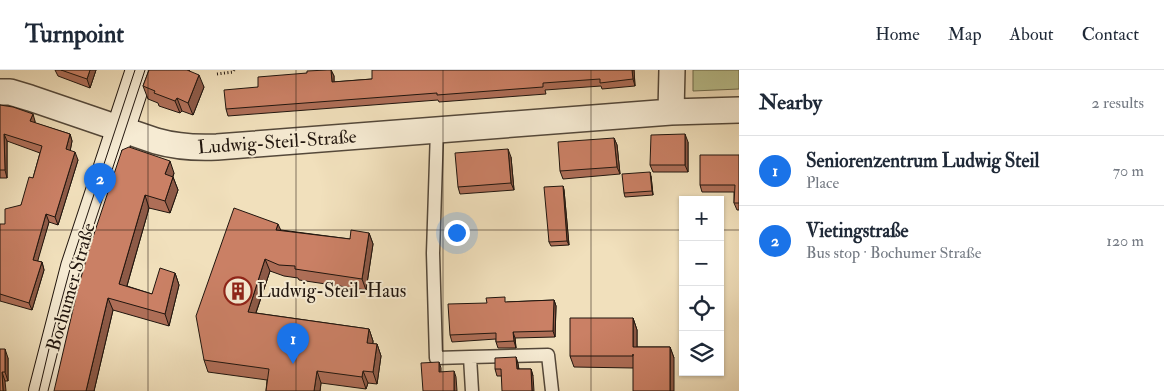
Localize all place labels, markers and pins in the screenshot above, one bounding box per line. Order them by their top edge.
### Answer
pin: 2 [84,163,116,204]
building icon: Ludwig-Steil-Haus [223,276,253,306]
place label: Ludwig-Steil-Haus [257,279,406,303]
pin: 1 [277,323,309,364]

